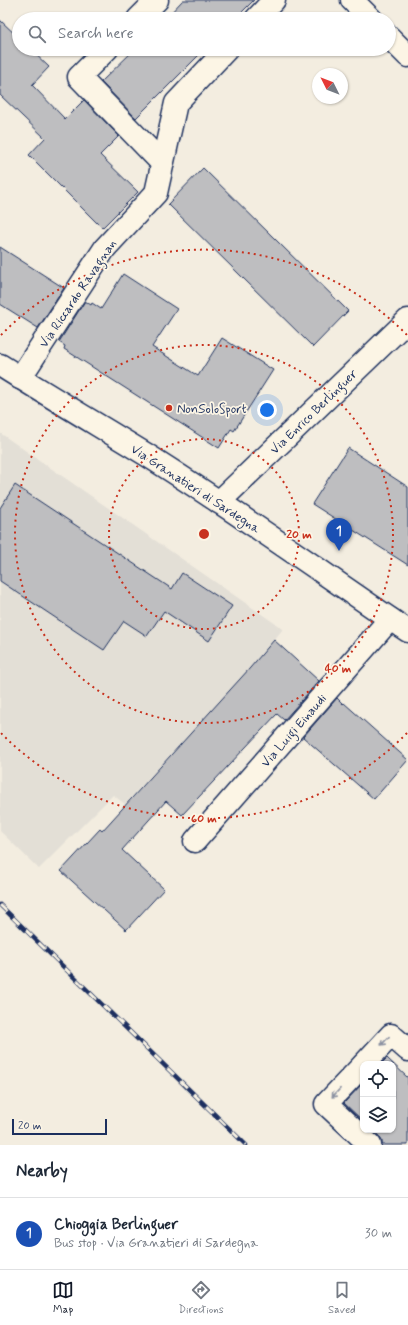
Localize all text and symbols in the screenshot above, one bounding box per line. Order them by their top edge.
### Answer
search box [12,12,396,56]
icon: search [26,23,48,45]
text: Search here [58,24,134,44]
north arrow [312,68,348,104]
street label: Via Riccardo Ravagnan [36,236,123,352]
street label: Via Enrico Berlinguer [267,365,363,460]
your location [257,400,277,420]
place label: NonSoloSport [177,401,247,418]
marker: NonSoloSport [164,403,174,413]
street label: Via Granatieri di Sardegna [127,441,263,538]
pin: 1 [326,518,352,551]
centre of rings [197,527,211,541]
text: 20 m [286,527,312,543]
text: 40 m [325,661,352,677]
street label: Via Luigi Einaudi [257,691,332,773]
text: 60 m [191,811,217,827]
one-way arrow [381,1036,390,1046]
map controls [360,1061,396,1133]
button: locate [360,1061,396,1097]
one-way arrow [331,1088,341,1098]
button: layers [360,1097,396,1133]
scale bar [12,1117,107,1136]
text: 20 m [18,1119,41,1133]
text: Nearby [16,1160,68,1182]
text: Chioggia Berlinguer [54,1215,178,1235]
text: 1 [26,1225,32,1242]
text: 30 m [365,1225,392,1242]
text: Bus stop · Via Granatieri di Sardegna [54,1235,258,1252]
tab: Map [52,1279,74,1317]
tab: Directions [178,1279,224,1317]
tab: Saved [328,1279,356,1317]

